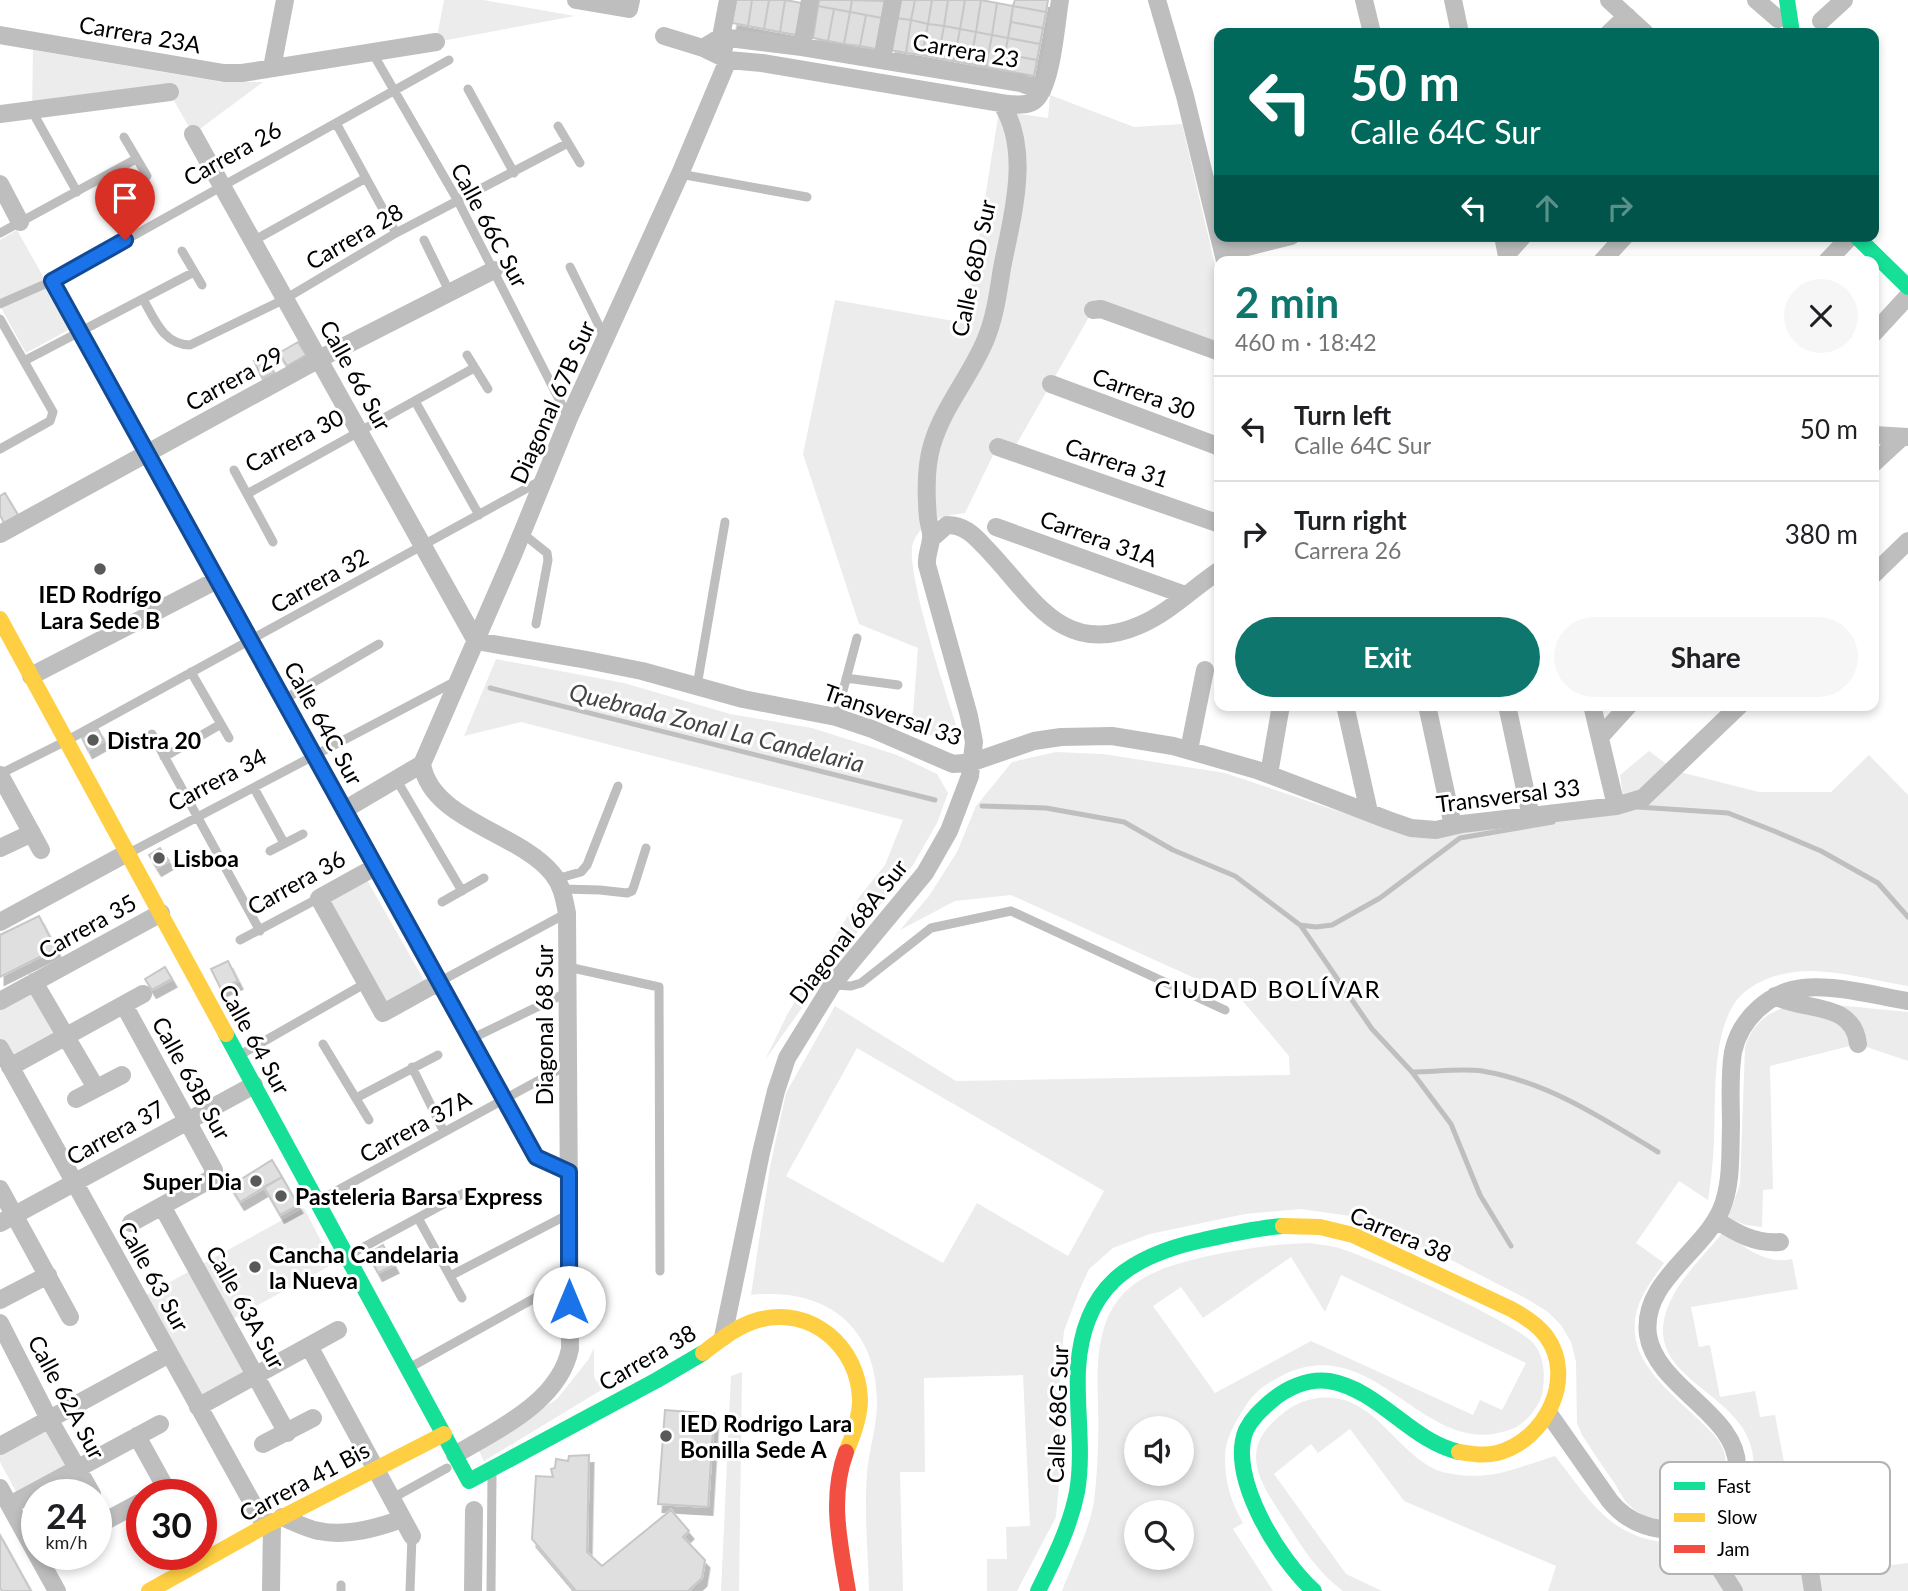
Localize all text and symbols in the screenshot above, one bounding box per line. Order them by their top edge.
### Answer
street label: Carrera 23A [77,10,203,59]
street label: Carrera 23 [911,27,1021,73]
text: 50 m [1350,53,1460,111]
icon: left [1235,56,1326,147]
text: Calle 64C Sur [1350,112,1541,151]
street label: Carrera 26 [178,115,286,191]
street label: Calle 66C Sur [445,158,535,293]
pin [95,168,155,240]
icon: arrive [106,179,144,217]
icon: left [1455,189,1493,227]
icon: ahead [1528,189,1566,227]
icon: right [1601,189,1639,227]
street label: Calle 68D Sur [945,196,1001,339]
street label: Carrera 28 [300,197,408,275]
text: 2 min [1235,277,1339,327]
button: close [1784,279,1858,353]
street label: Calle 66 Sur [314,315,398,436]
street label: Diagonal 67B Sur [504,316,601,488]
text: 460 m · 18:42 [1235,328,1377,356]
street label: Carrera 29 [180,340,288,416]
street label: Carrera 30 [1089,361,1199,425]
text: Turn left [1294,399,1391,431]
street label: Carrera 30 [240,402,348,478]
icon: left [1235,410,1273,448]
text: 50 m [1800,413,1858,445]
street label: Carrera 31 [1062,431,1172,493]
text: Calle 64C Sur [1294,431,1431,459]
street label: Carrera 31A [1036,504,1162,572]
text: Turn right [1294,504,1407,536]
icon: right [1235,515,1273,553]
text: 380 m [1785,518,1858,550]
text: Carrera 26 [1294,536,1401,564]
street label: Carrera 32 [265,542,373,618]
marker: IED Rodrígo Lara Sede B [92,561,108,577]
place label: IED Rodrígo Lara Sede B [39,580,162,634]
button: Exit [1235,617,1540,697]
button: Share [1554,617,1858,697]
street label: Calle 64C Sur [279,656,370,790]
water label: Quebrada Zonal La Candelaria [567,676,867,778]
street label: Transversal 33 [820,677,966,751]
place label: Distra 20 [107,726,201,754]
marker: Distra 20 [85,732,101,748]
street label: Carrera 34 [163,741,271,817]
street label: Transversal 33 [1434,772,1582,818]
place label: Lisboa [173,844,239,872]
street label: Carrera 36 [242,844,350,920]
marker: Lisboa [151,850,167,866]
street label: Diagonal 68A Sur [783,853,913,1009]
street label: Carrera 35 [33,888,141,964]
street label: Diagonal 68 Sur [530,944,558,1105]
district label: CIUDAD BOLÍVAR [1155,974,1381,1003]
street label: Calle 64 Sur [213,979,297,1100]
street label: Calle 63B Sur [147,1011,238,1145]
street label: Carrera 37A [354,1084,476,1168]
street label: Carrera 37 [61,1094,169,1170]
place label: Super Dia [143,1167,242,1195]
marker: Super Dia [248,1173,264,1189]
place label: Pasteleria Barsa Express [295,1182,543,1210]
marker: Pasteleria Barsa Express [273,1188,289,1204]
street label: Carrera 38 [1346,1200,1456,1268]
street label: Calle 63 Sur [112,1216,196,1337]
place label: Cancha Candelaria la Nueva [269,1240,459,1294]
street label: Calle 63A Sur [201,1241,292,1374]
marker: Cancha Candelaria la Nueva [247,1259,263,1275]
position arrow [532,1265,606,1339]
street label: Carrera 38 [593,1318,701,1396]
street label: Calle 62A Sur [23,1330,112,1464]
street label: Calle 68G Sur [1041,1344,1073,1484]
place label: IED Rodrigo Lara Bonilla Sede A [680,1409,852,1463]
map controls [1124,1416,1194,1570]
button: sound [1124,1416,1194,1486]
marker: IED Rodrigo Lara Bonilla Sede A [658,1428,674,1444]
street label: Carrera 41 Bis [234,1435,374,1527]
legend [1660,1462,1890,1574]
text: Fast [1717,1474,1751,1497]
speed limit sign: 30 [126,1479,217,1570]
text: 24 [46,1494,87,1536]
button: search [1124,1500,1194,1570]
text: Slow [1717,1505,1757,1528]
text: km/h [45,1531,88,1553]
text: Jam [1717,1537,1750,1560]

